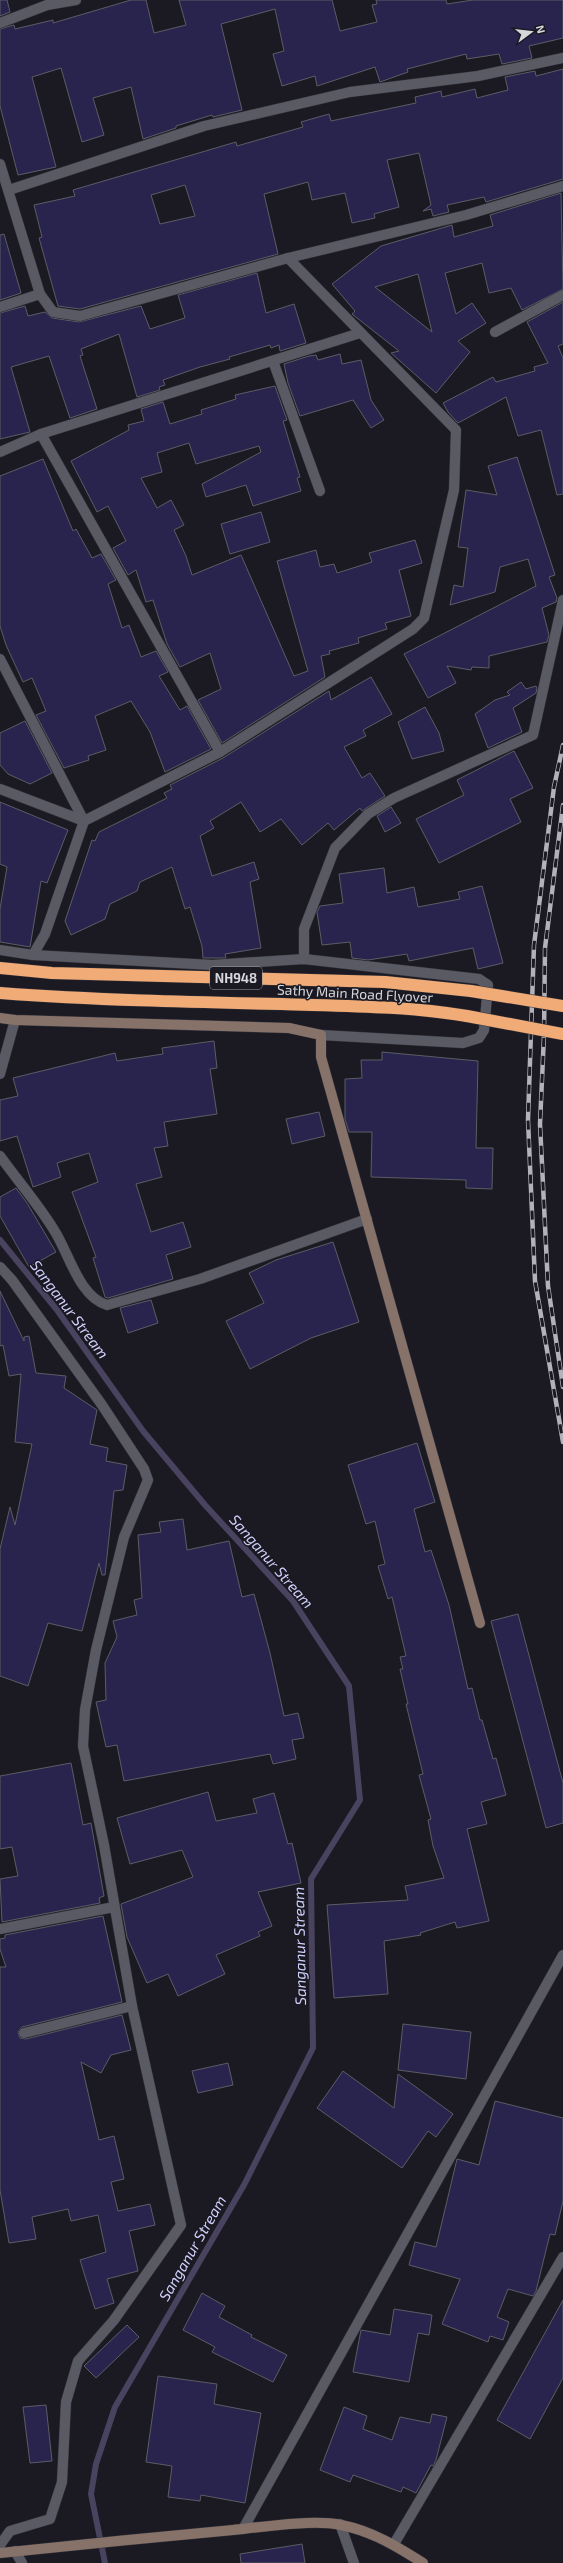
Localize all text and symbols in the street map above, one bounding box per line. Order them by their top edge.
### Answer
north arrow [511,12,551,52]
text: N [534,24,548,35]
road number: NH948 [210,967,262,989]
street label: Sathy Main Road Flyover [276,980,434,1006]
water label: Sanganur Stream [27,1256,113,1362]
water label: Sanganur Stream [226,1510,318,1612]
water label: Sanganur Stream [289,1887,309,2005]
water label: Sanganur Stream [155,2192,229,2304]

